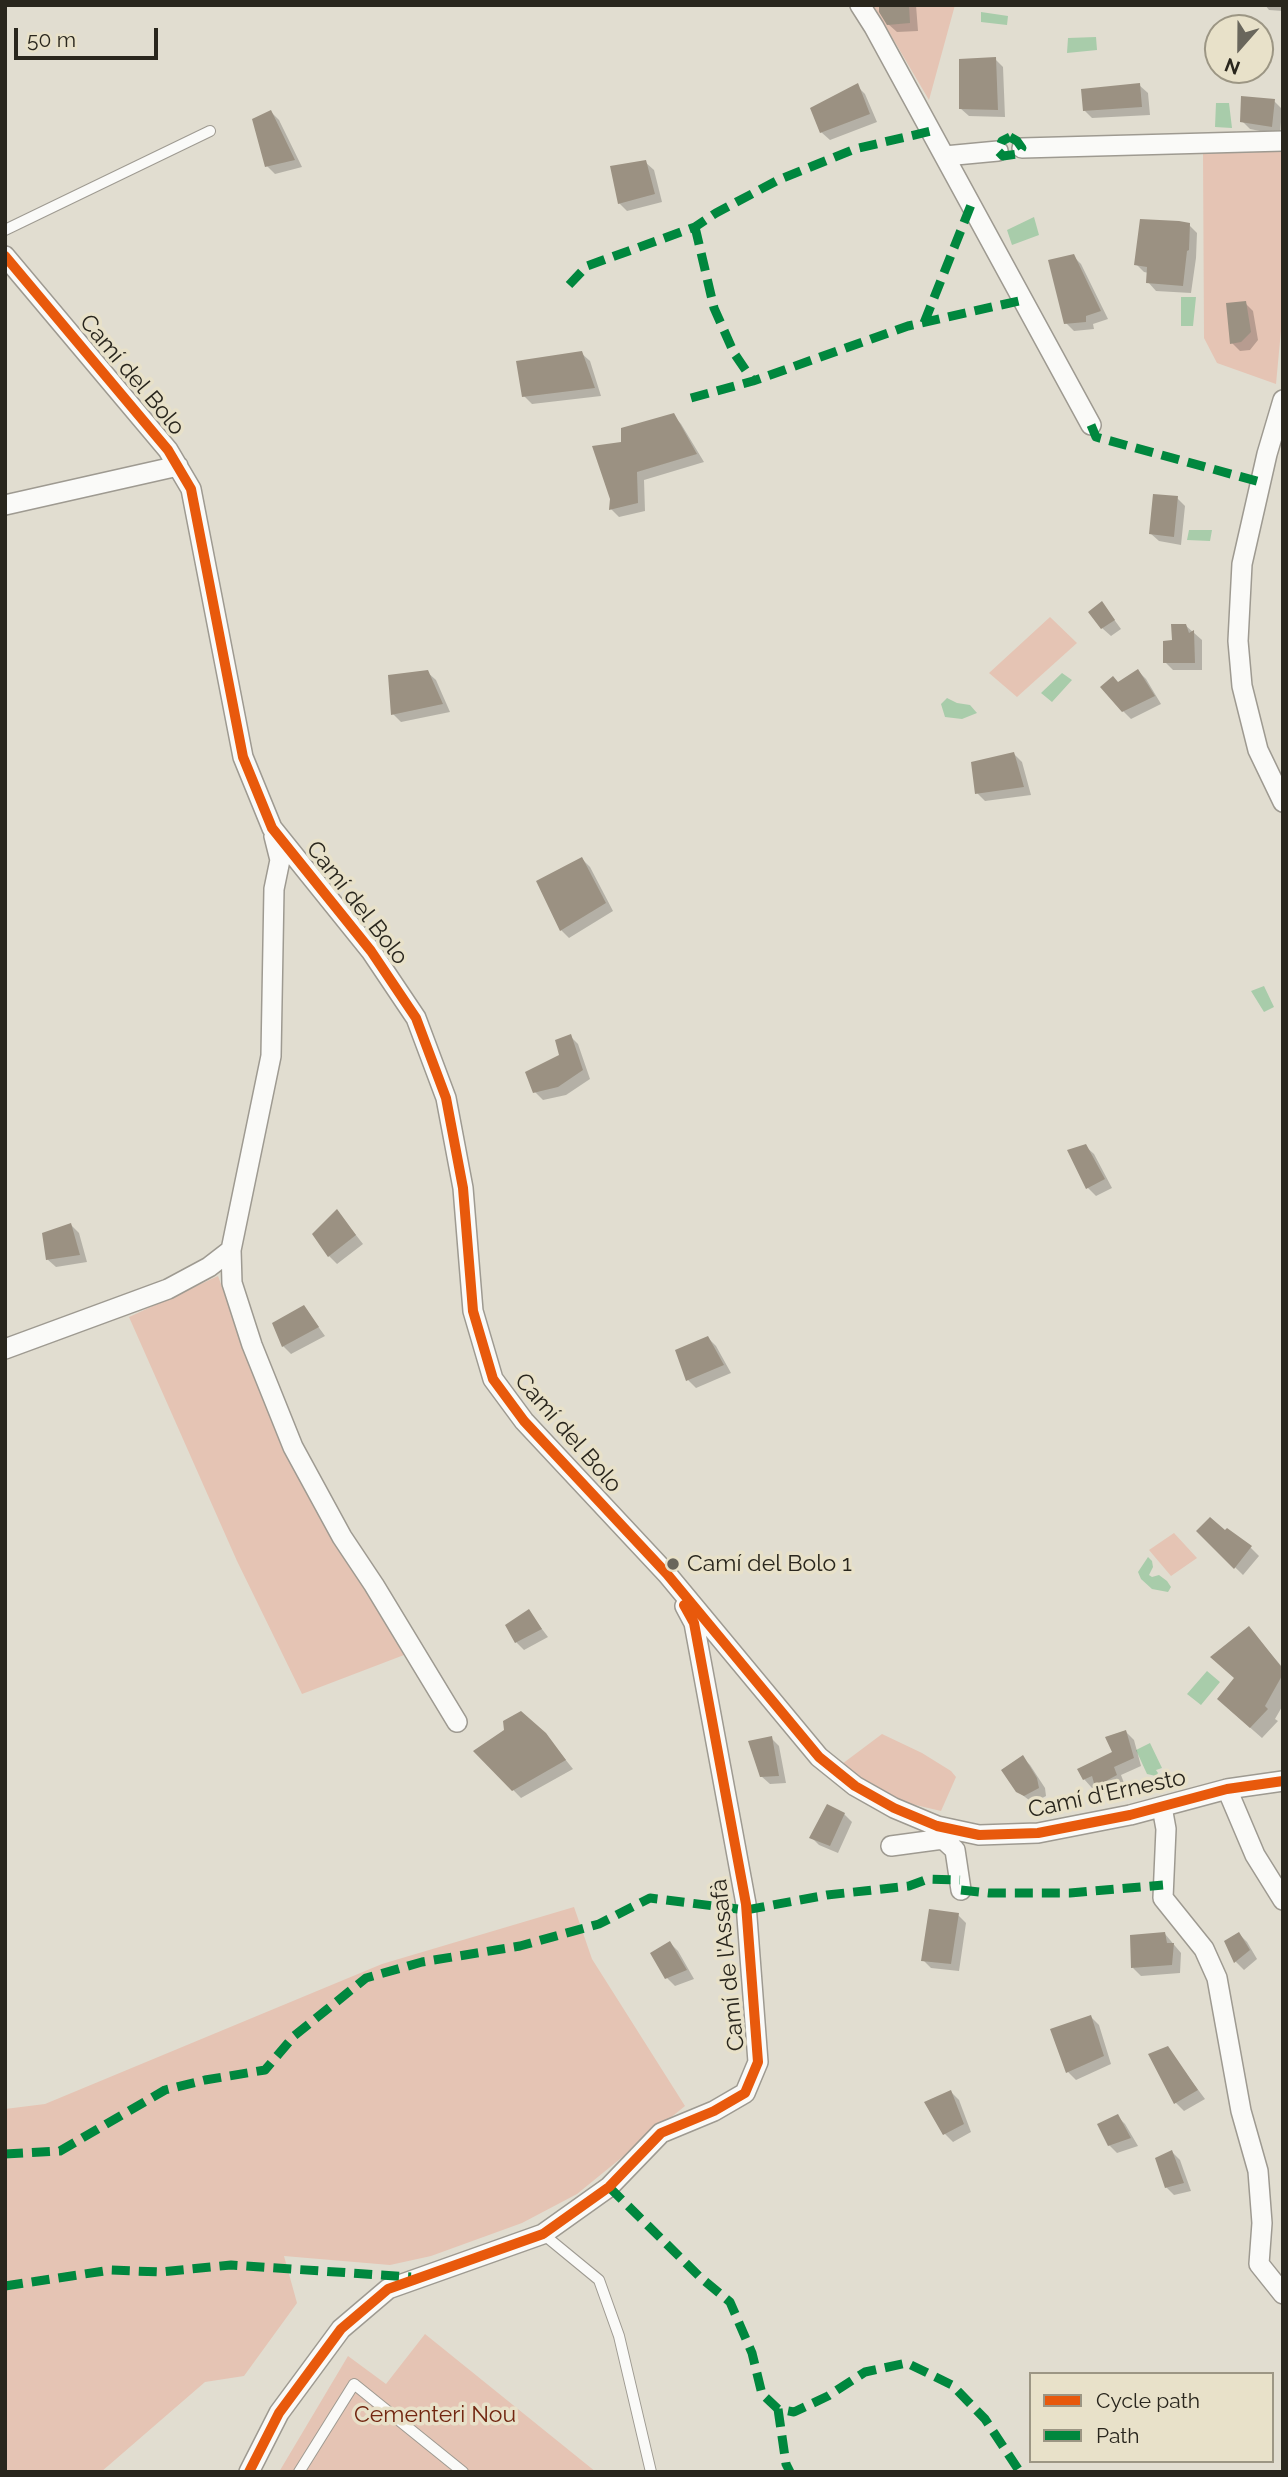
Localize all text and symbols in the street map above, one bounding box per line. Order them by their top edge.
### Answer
scale bar [18,14,161,58]
north arrow [1204,14,1274,84]
text: 50 m [27,27,76,52]
text: N [1221,54,1243,80]
street label: Camí del Bolo [73,309,191,441]
street label: Camí del Bolo [300,836,414,970]
street label: Camí del Bolo [509,1368,627,1498]
place label: Camí del Bolo 1 [687,1550,852,1578]
marker: Camí del Bolo 1 [665,1556,681,1572]
street label: Camí d'Ernesto [1026,1764,1188,1824]
street label: Camí de l'Assafà [705,1877,751,2053]
legend [1029,2372,1274,2463]
text: Cycle path [1096,2388,1200,2413]
park label: Cementeri Nou [354,2401,516,2429]
text: Path [1096,2423,1140,2448]

